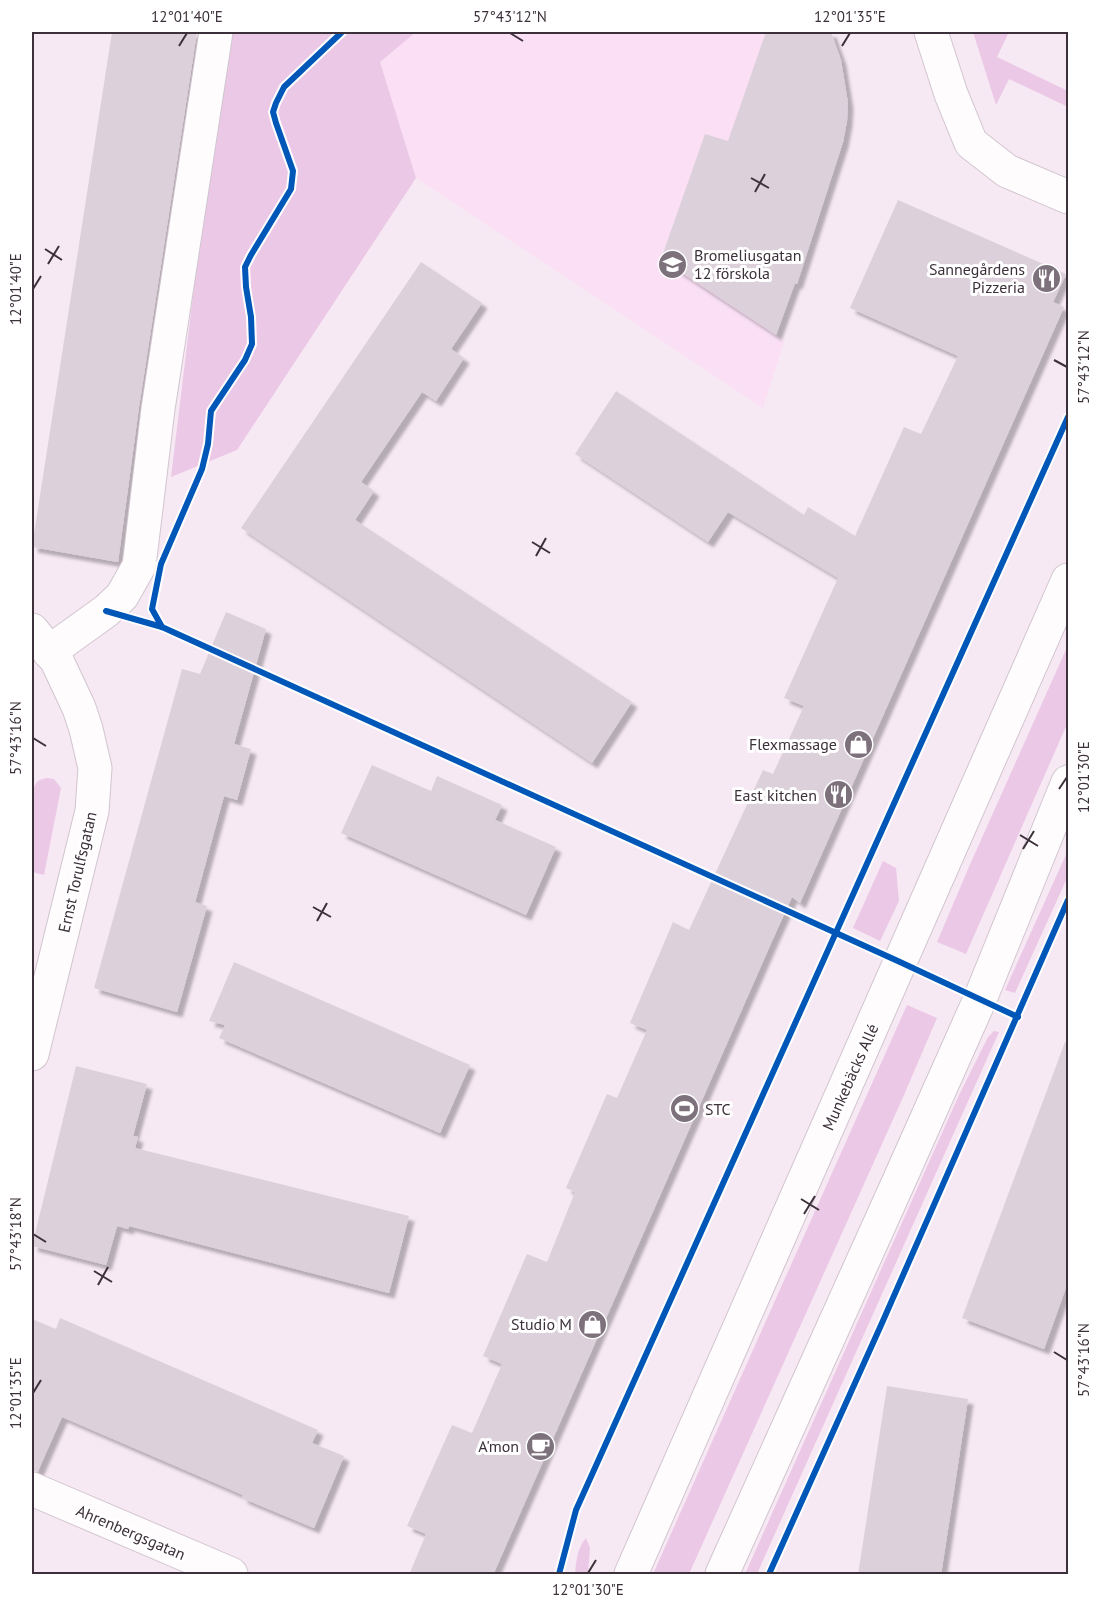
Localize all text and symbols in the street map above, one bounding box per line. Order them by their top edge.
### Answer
text: 12°01'40"E [151,7,223,26]
text: 57°43'12"N [473,7,547,26]
text: 12°01'35"E [814,7,886,26]
place label: Bromeliusgatan 12 förskola [694,245,801,283]
school or university icon: Bromeliusgatan 12 förskola [657,248,689,280]
text: 12°01'40"E [6,253,25,325]
place label: Sannegårdens Pizzeria [929,259,1025,297]
restaurant icon: Sannegårdens Pizzeria [1030,262,1062,294]
text: 57°43'12"N [1074,330,1093,404]
text: 57°43'16"N [6,701,25,775]
shop icon: Flexmassage [842,728,874,760]
place label: Flexmassage [749,734,837,754]
text: 12°01'30"E [1074,741,1093,813]
restaurant icon: East kitchen [822,779,854,811]
place label: East kitchen [734,785,817,805]
street label: Ernst Torulfsgatan [53,810,101,934]
street label: Munkebäcks Allé [818,1021,882,1133]
sports icon: STC [668,1093,700,1125]
place label: STC [705,1099,731,1119]
text: 57°43'18"N [6,1197,25,1271]
shop icon: Studio M [577,1308,609,1340]
place label: Studio M [511,1314,572,1334]
text: 57°43'16"N [1074,1323,1093,1397]
text: 12°01'35"E [6,1357,25,1429]
cafe icon: A'mon [524,1430,556,1462]
place label: A'mon [478,1436,519,1456]
street label: Ahrenbergsgatan [73,1500,189,1564]
text: 12°01'30"E [552,1580,624,1599]

